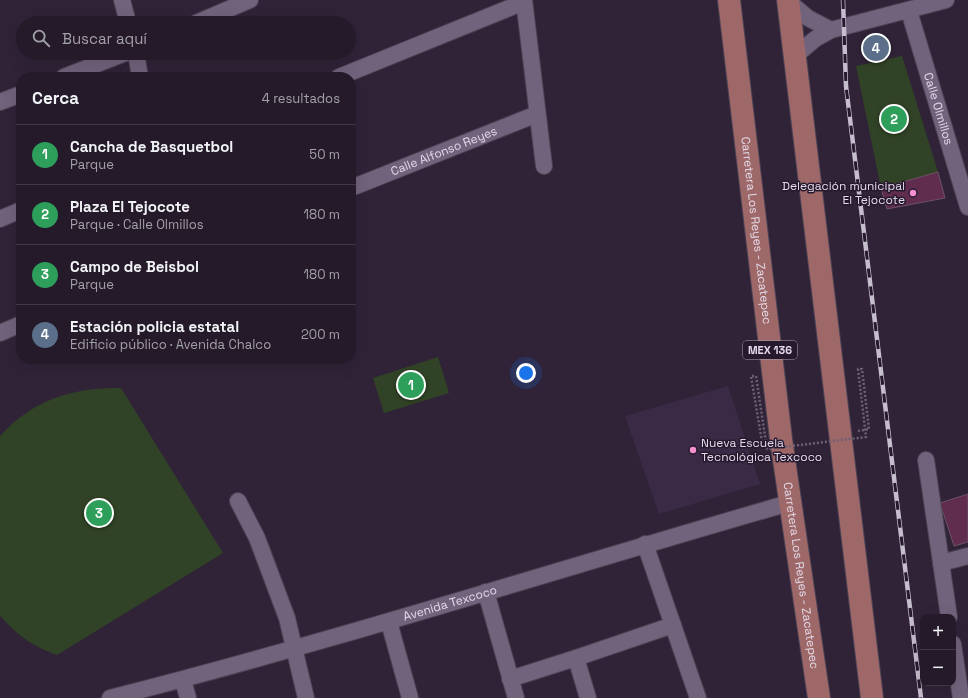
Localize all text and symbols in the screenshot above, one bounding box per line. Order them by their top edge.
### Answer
search box [16,16,356,60]
icon: search [30,27,52,49]
text: Buscar aquí [62,29,147,48]
pin: 4 [863,33,889,63]
street label: Calle Olmillos [920,71,957,147]
text: Cerca [32,87,79,109]
text: 4 resultados [262,90,340,107]
pin: 2 [881,104,907,134]
street label: Calle Alfonso Reyes [388,123,499,179]
street label: Carretera Los Reyes - Zacatepec [737,136,775,325]
text: Cancha de Basquetbol [70,137,233,156]
text: 1 [42,146,48,163]
text: 50 m [309,146,340,163]
text: Parque [70,156,114,173]
place label: Delegación municipal El Tejocote [782,178,905,208]
marker: Delegación municipal El Tejocote [908,188,918,198]
text: Plaza El Tejocote [70,197,190,216]
text: 2 [41,206,49,223]
text: 180 m [304,206,340,223]
text: Parque · Calle Olmillos [70,216,204,233]
text: Campo de Beisbol [70,257,199,276]
text: 3 [41,266,49,283]
text: 180 m [304,266,340,283]
text: Parque [70,276,114,293]
text: Estación policia estatal [70,317,239,336]
text: 4 [41,326,49,343]
text: 200 m [301,326,340,343]
text: Edificio público · Avenida Chalco [70,336,271,353]
road number: MEX 136 [743,341,797,359]
your location [516,363,536,383]
pin: 1 [398,370,424,400]
place label: Nueva Escuela Tecnológica Texcoco [701,435,822,465]
marker: Nueva Escuela Tecnológica Texcoco [688,445,698,455]
street label: Carretera Los Reyes - Zacatepec [779,481,823,670]
pin: 3 [86,498,112,528]
street label: Avenida Texcoco [401,582,499,625]
map controls [920,614,956,686]
button: + [920,614,956,650]
button: − [920,650,956,686]

